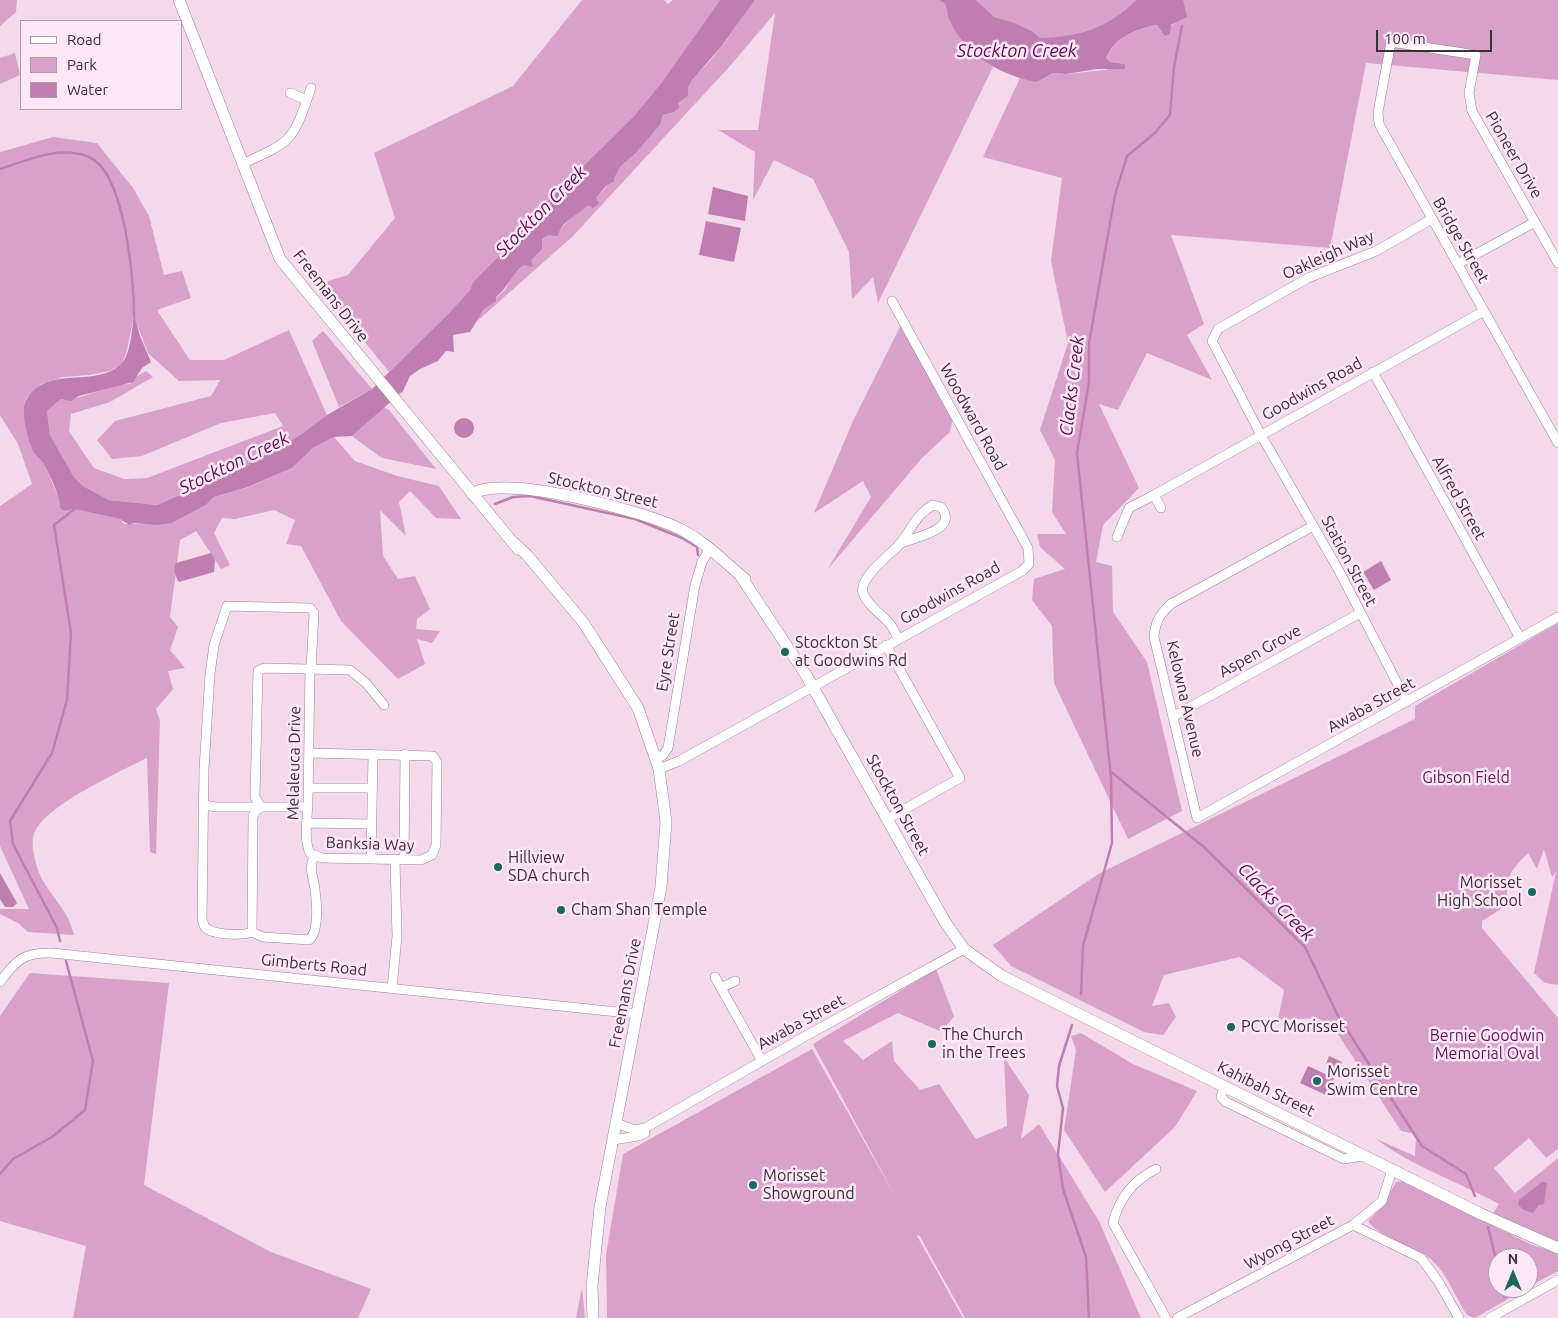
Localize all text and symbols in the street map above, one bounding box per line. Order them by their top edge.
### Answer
legend [20,20,182,110]
scale bar [1378,20,1494,52]
text: 100 m [1384,30,1426,47]
text: Road [67,31,102,48]
water label: Stockton Creek [957,40,1077,62]
text: Park [67,56,97,73]
text: Water [67,81,108,98]
street label: Pioneer Drive [1481,108,1547,202]
water label: Stockton Creek [491,161,591,261]
street label: Bridge Street [1429,194,1493,286]
street label: Oakleigh Way [1279,226,1377,284]
street label: Freemans Drive [289,246,373,346]
water label: Clacks Creek [1055,335,1089,437]
street label: Goodwins Road [1259,354,1365,424]
street label: Woodward Road [936,360,1010,474]
water label: Stockton Creek [175,427,293,499]
street label: Alfred Street [1428,453,1490,543]
street label: Stockton Street [546,468,660,512]
street label: Station Street [1317,512,1381,610]
street label: Goodwins Road [897,558,1003,628]
street label: Eyre Street [652,611,684,693]
street label: Aspen Grove [1215,621,1305,681]
place label: Stockton St at Goodwins Rd [795,633,907,671]
street label: Kelowna Avenue [1162,639,1208,759]
marker: Stockton St at Goodwins Rd [779,646,791,658]
street label: Awaba Street [1324,673,1418,737]
street label: Melaleuca Drive [283,706,305,820]
street label: Stockton Street [862,751,934,859]
park label: Gibson Field [1422,768,1510,788]
street label: Banksia Way [325,833,415,855]
place label: Hillview SDA church [508,848,590,886]
water label: Clacks Creek [1233,858,1319,946]
marker: Hillview SDA church [492,861,504,873]
place label: Morisset High School [1437,873,1522,911]
marker: Morisset High School [1526,886,1538,898]
place label: Cham Shan Temple [571,900,707,920]
marker: Cham Shan Temple [555,904,567,916]
street label: Freemans Drive [605,936,645,1050]
street label: Gimberts Road [260,950,368,980]
street label: Awaba Street [754,990,848,1054]
place label: PCYC Morisset [1241,1017,1345,1037]
marker: PCYC Morisset [1225,1021,1237,1033]
place label: The Church in the Trees [942,1025,1026,1063]
park label: Bernie Goodwin Memorial Oval [1430,1026,1544,1064]
marker: The Church in the Trees [926,1038,938,1050]
street label: Kahibah Street [1214,1057,1318,1121]
place label: Morisset Swim Centre [1327,1062,1418,1100]
marker: Morisset Swim Centre [1311,1075,1323,1087]
place label: Morisset Showground [763,1166,855,1204]
marker: Morisset Showground [747,1179,759,1191]
street label: Wyong Street [1241,1210,1337,1274]
north arrow [1488,1248,1538,1298]
text: N [1508,1251,1518,1267]

